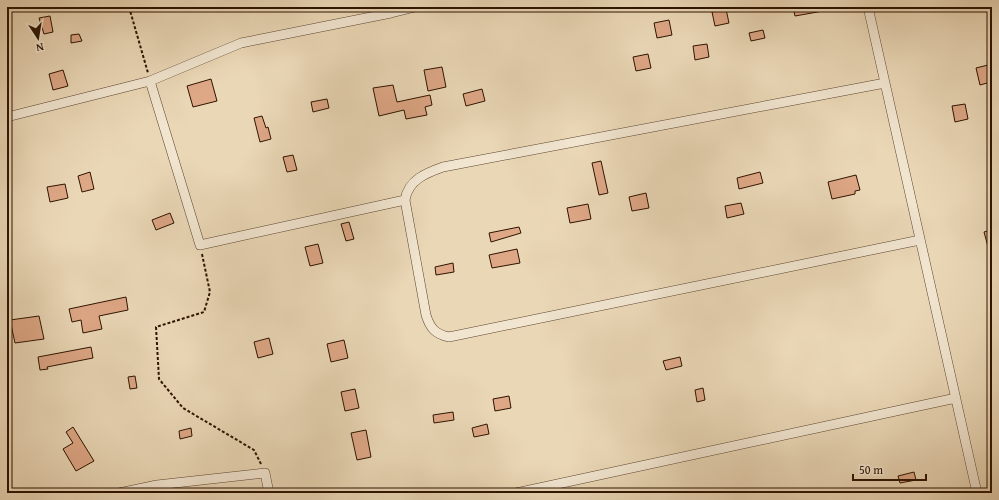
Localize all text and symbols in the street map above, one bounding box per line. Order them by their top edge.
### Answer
north arrow [18,18,58,58]
text: N [34,39,45,57]
scale bar [853,456,926,482]
text: 50 m [859,461,883,478]

